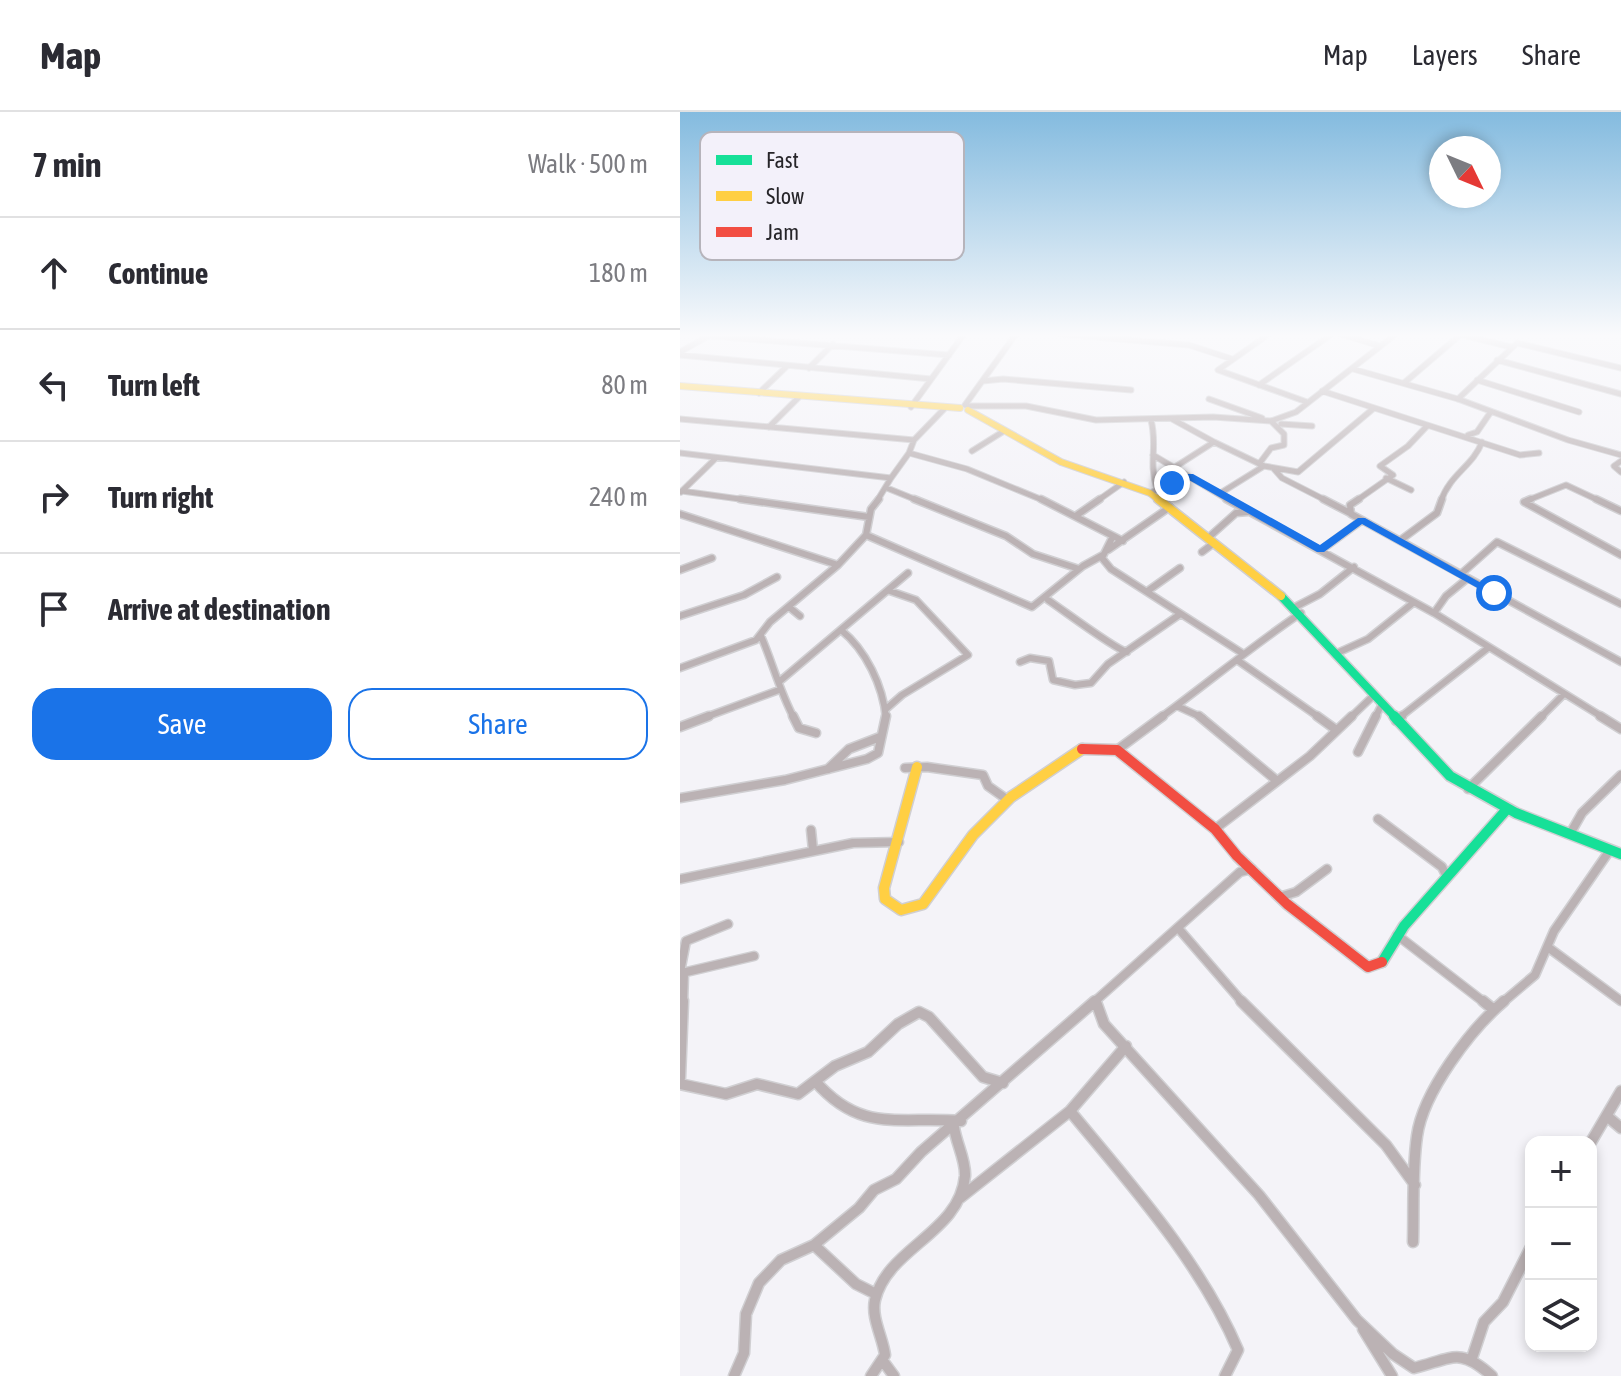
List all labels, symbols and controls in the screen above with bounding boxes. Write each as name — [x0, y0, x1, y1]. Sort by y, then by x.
text: Map — [40, 34, 101, 77]
text: Map — [1323, 39, 1368, 71]
text: Layers — [1412, 39, 1478, 71]
text: Share — [1522, 39, 1581, 71]
legend — [700, 132, 964, 260]
north arrow — [1429, 136, 1501, 208]
text: 7 min — [32, 145, 101, 184]
text: Fast — [766, 147, 799, 173]
text: Walk · 500 m — [528, 149, 648, 179]
text: Slow — [766, 183, 804, 209]
text: Jam — [766, 219, 799, 245]
icon: ahead — [32, 251, 76, 295]
text: Continue — [108, 256, 208, 290]
text: 180 m — [589, 258, 648, 288]
icon: left — [32, 363, 76, 407]
text: Turn left — [108, 368, 200, 402]
text: 80 m — [601, 370, 648, 400]
route end — [1154, 465, 1190, 501]
icon: right — [32, 475, 76, 519]
text: Turn right — [108, 480, 214, 514]
text: 240 m — [589, 482, 648, 512]
route start — [1476, 575, 1512, 611]
icon: arrive — [32, 587, 76, 631]
text: Arrive at destination — [108, 592, 330, 626]
button: Save — [32, 688, 332, 760]
button: Share — [348, 688, 648, 760]
map controls — [1525, 1136, 1597, 1352]
button: + — [1525, 1136, 1597, 1208]
button: − — [1525, 1208, 1597, 1280]
button: layers — [1525, 1280, 1597, 1352]

